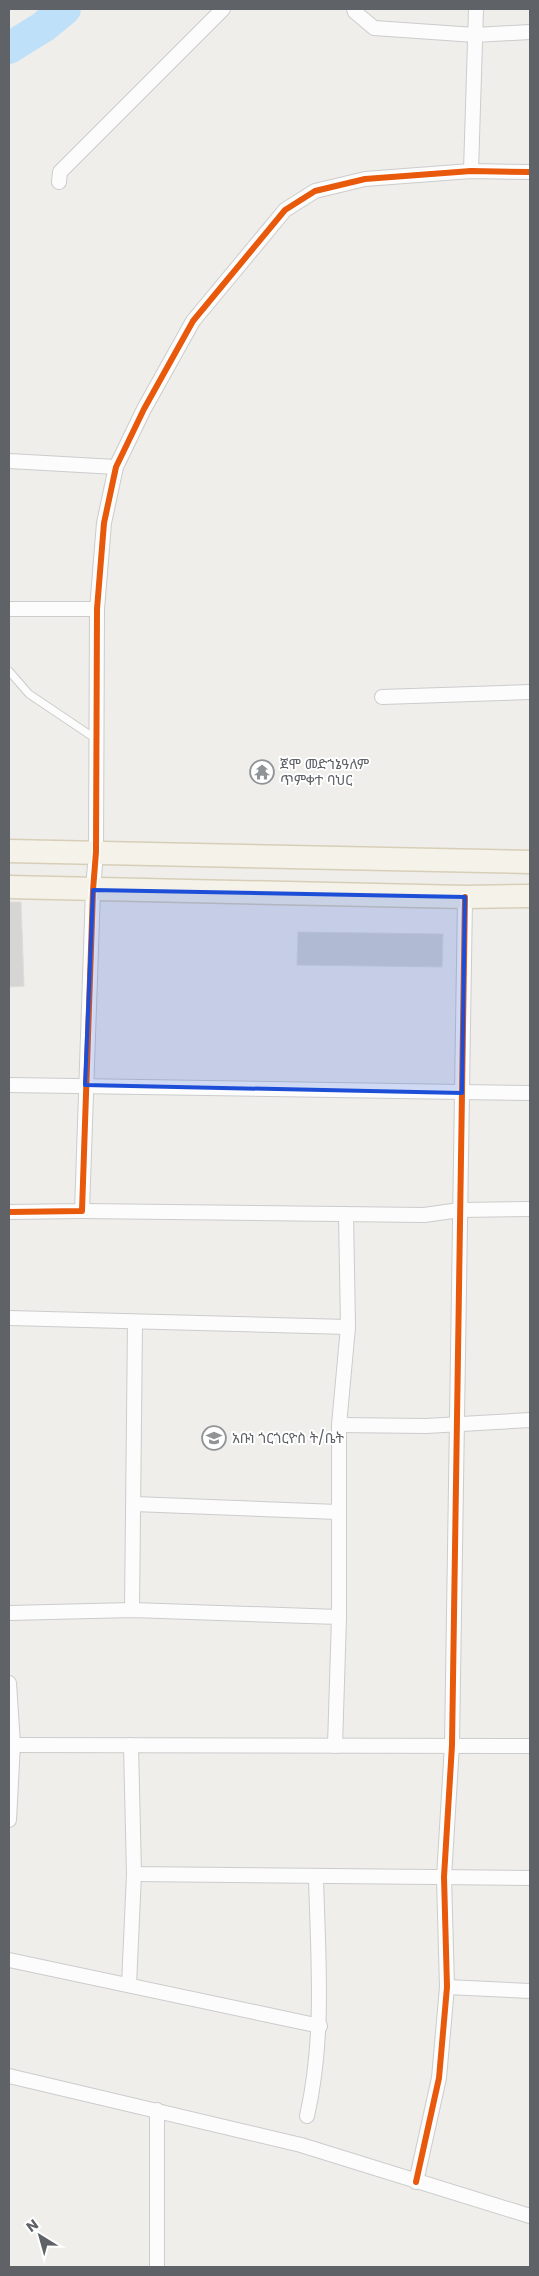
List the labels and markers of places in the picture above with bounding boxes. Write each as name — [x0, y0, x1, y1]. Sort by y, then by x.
place label: ጀሞ መድኀኔዓለም ጥምቀተ ባህር — [280, 754, 369, 790]
temple icon: ጀሞ መድኀኔዓለም ጥምቀተ ባህር — [249, 759, 275, 785]
school or university icon: አቡነ ጎርጎርዮስ ት/ቤት — [201, 1425, 227, 1451]
place label: አቡነ ጎርጎርዮስ ት/ቤት — [232, 1428, 345, 1448]

